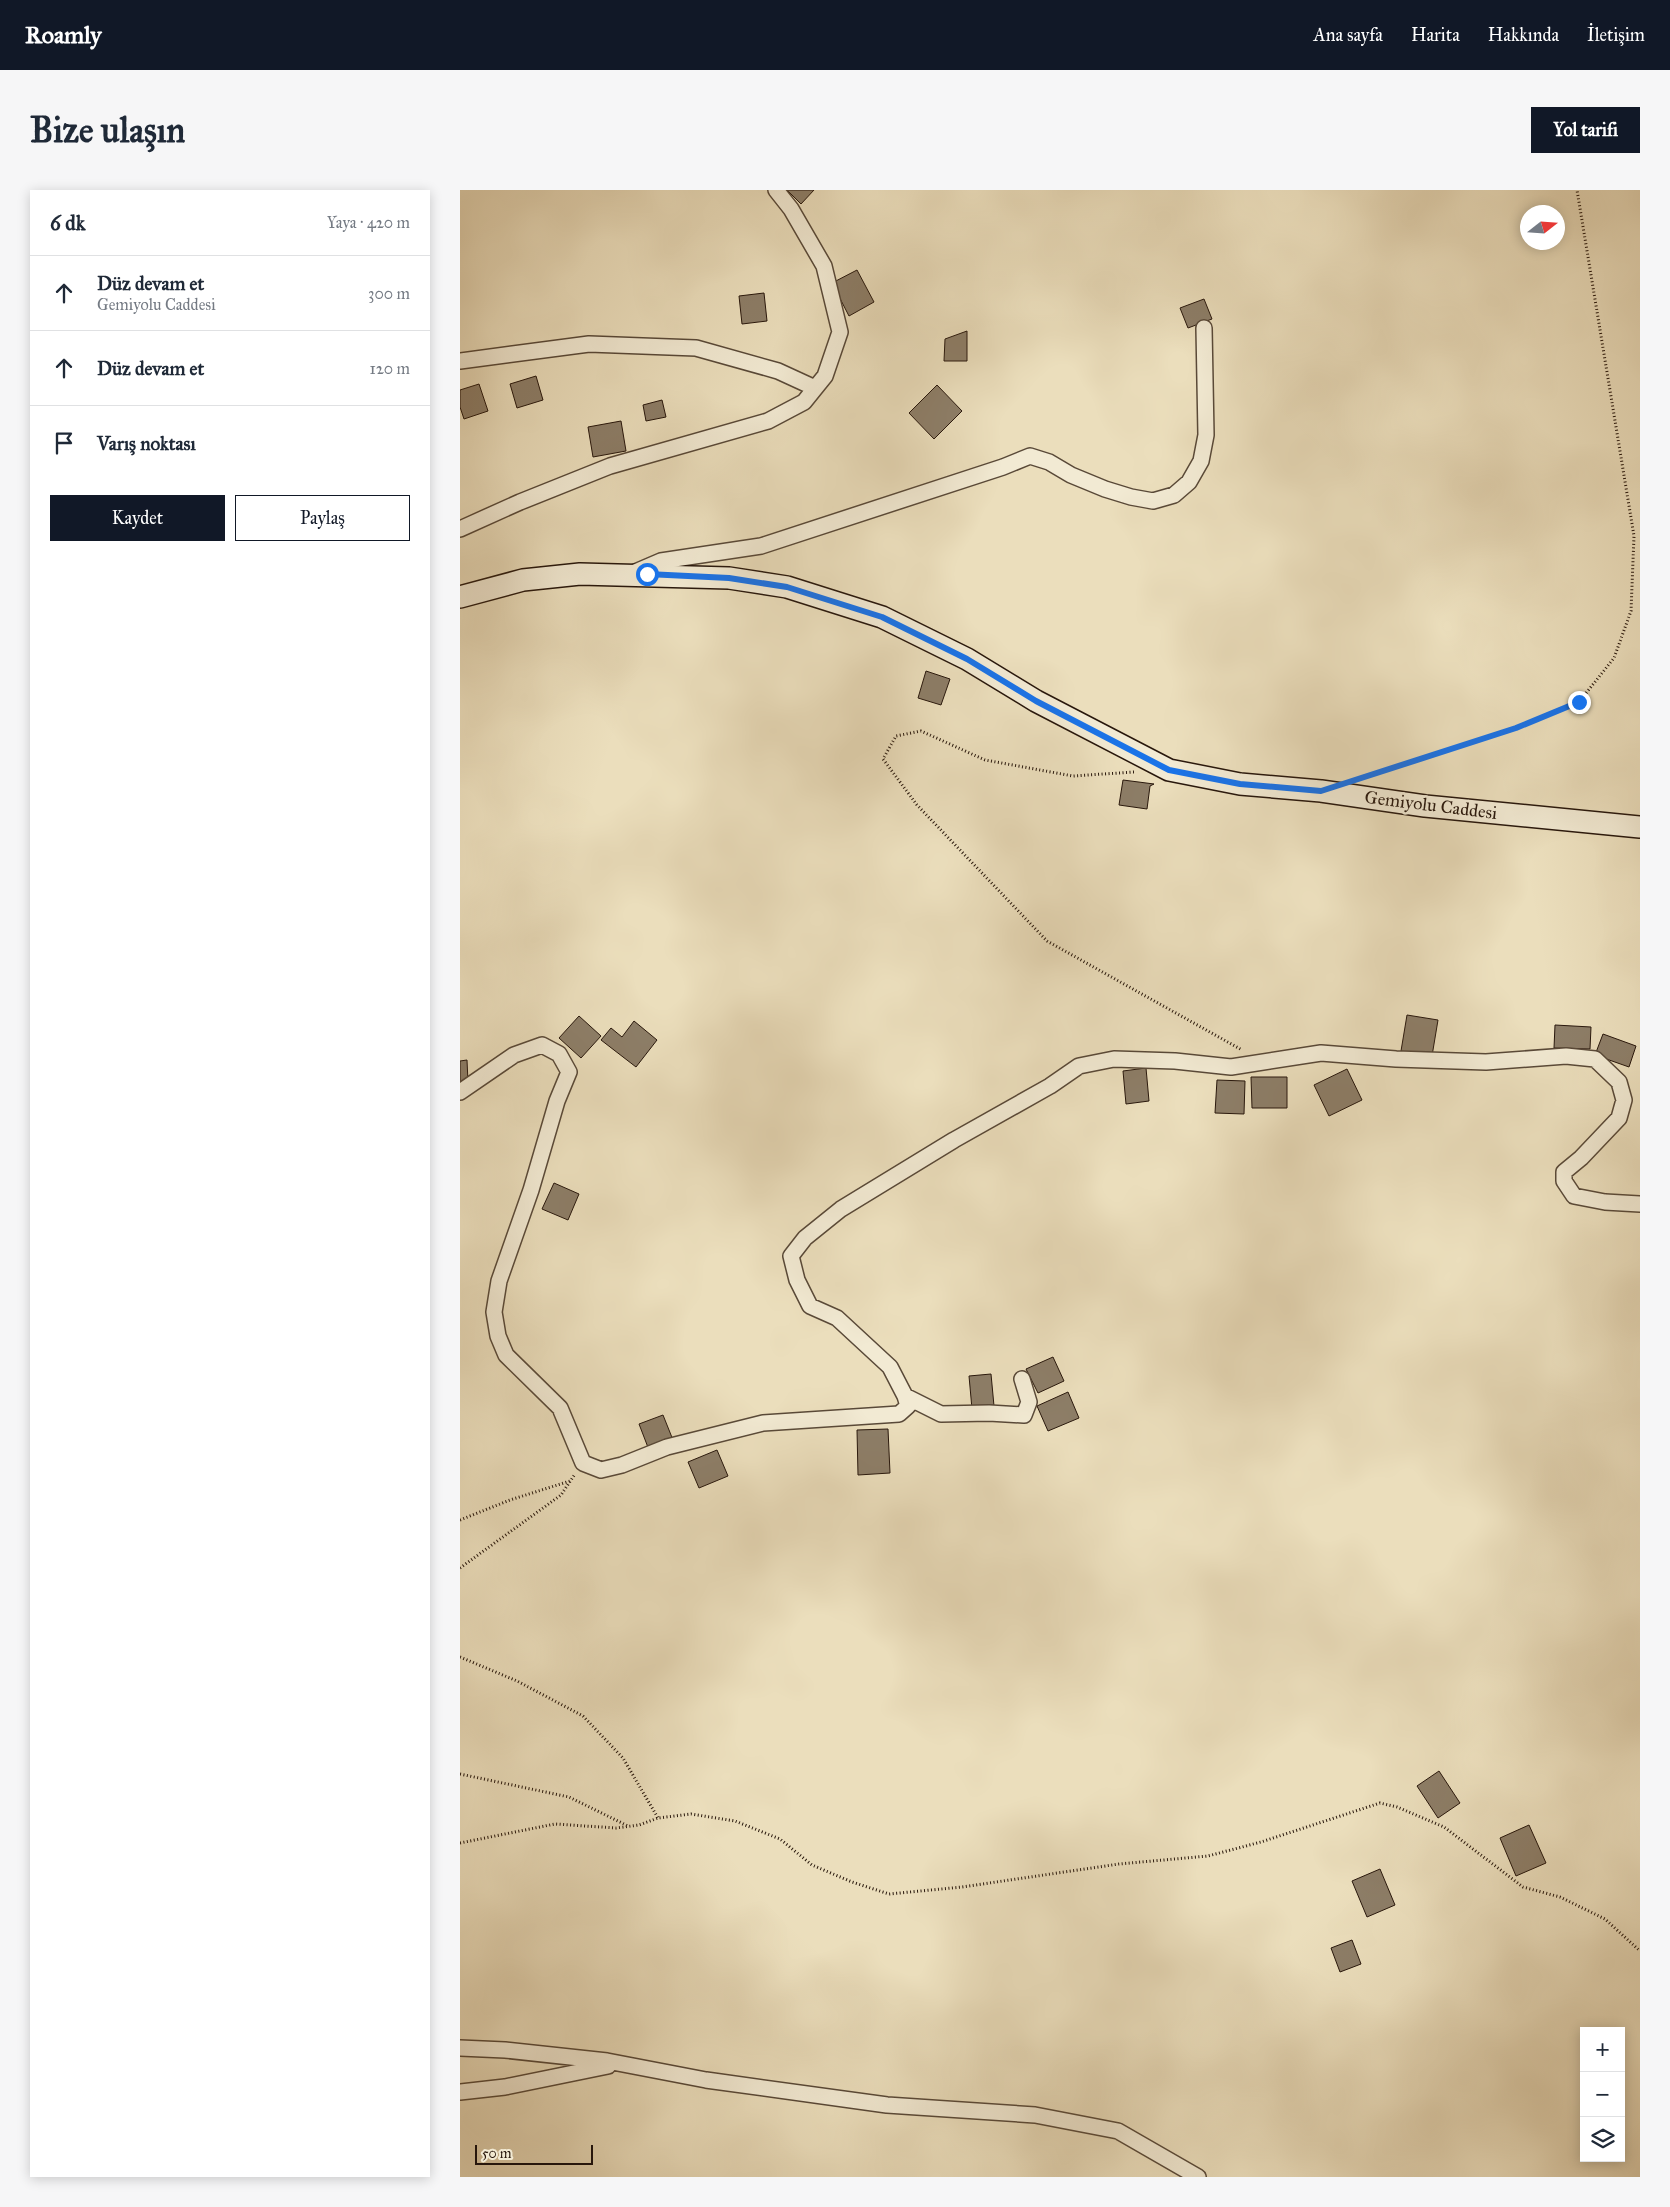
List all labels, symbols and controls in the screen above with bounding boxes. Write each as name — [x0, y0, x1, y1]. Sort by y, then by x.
text: Roamly — [25, 20, 102, 50]
text: Ana sayfa — [1314, 24, 1383, 46]
text: Harita — [1411, 24, 1460, 46]
text: Hakkında — [1488, 24, 1559, 46]
text: İletişim — [1587, 24, 1645, 46]
button: Yol tarifi — [1531, 107, 1640, 153]
text: Bize ulaşın — [30, 109, 185, 152]
north arrow — [1520, 205, 1565, 250]
text: 6 dk — [50, 210, 86, 236]
text: Yaya · 420 m — [327, 213, 410, 232]
text: Düz devam et — [97, 272, 204, 295]
icon: ahead — [50, 279, 78, 307]
text: 300 m — [368, 284, 410, 303]
text: Gemiyolu Caddesi — [97, 295, 216, 314]
icon: ahead — [50, 354, 78, 382]
text: Düz devam et — [97, 357, 204, 380]
text: 120 m — [370, 359, 410, 378]
icon: arrive — [50, 429, 78, 457]
text: Varış noktası — [97, 432, 196, 455]
button: Kaydet — [50, 495, 225, 541]
button: Paylaş — [235, 495, 410, 541]
route start — [636, 563, 659, 586]
route end — [1568, 691, 1591, 714]
street label: Gemiyolu Caddesi — [1363, 786, 1499, 824]
map controls — [1580, 2027, 1625, 2162]
button: + — [1580, 2027, 1625, 2072]
button: − — [1580, 2072, 1625, 2117]
button: layers — [1580, 2117, 1625, 2162]
scale bar — [475, 2142, 592, 2165]
text: 50 m — [482, 2145, 511, 2162]

